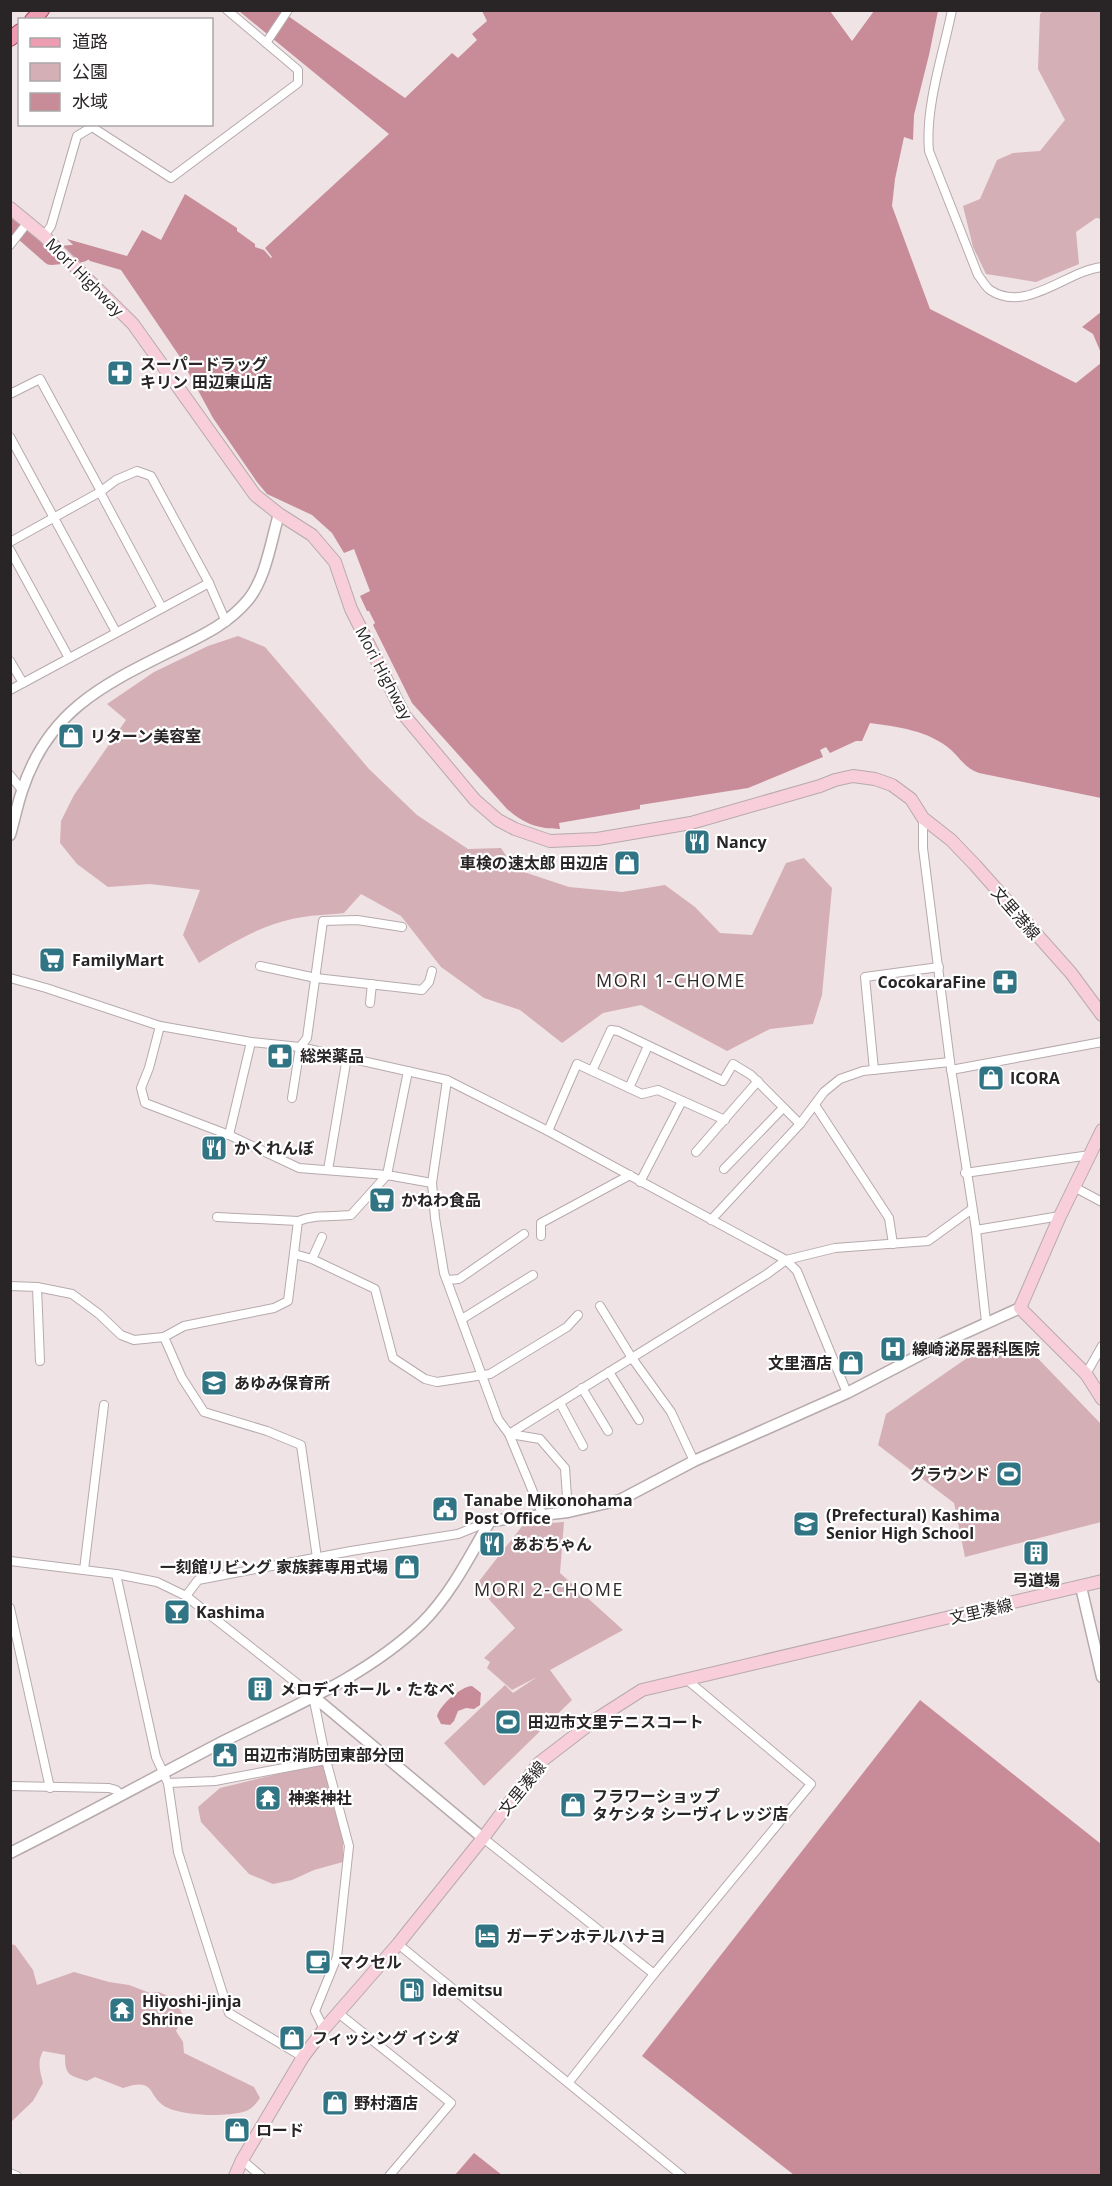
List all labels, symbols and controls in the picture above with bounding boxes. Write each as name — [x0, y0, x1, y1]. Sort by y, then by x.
legend — [18, 18, 213, 126]
text: 道路 — [72, 29, 108, 53]
text: 公園 — [72, 59, 108, 83]
text: 水域 — [72, 89, 108, 113]
street label: Mori Highway — [41, 233, 130, 322]
place label: スーパードラッグ キリン 田辺東山店 — [140, 353, 272, 393]
pharmacy icon: スーパードラッグ キリン 田辺東山店 — [105, 358, 135, 388]
street label: Mori Highway — [350, 623, 418, 724]
shop icon: リターン美容室 — [56, 721, 86, 751]
place label: リターン美容室 — [90, 725, 201, 747]
restaurant icon: Nancy — [682, 827, 712, 857]
place label: Nancy — [716, 831, 767, 853]
shop icon: 車検の速太郎 田辺店 — [612, 848, 642, 878]
place label: 車検の速太郎 田辺店 — [460, 852, 608, 874]
street label: 文里港線 — [987, 882, 1045, 944]
supermarket icon: FamilyMart — [37, 945, 67, 975]
place label: FamilyMart — [72, 949, 164, 971]
pharmacy icon: CocokaraFine — [990, 967, 1020, 997]
district label: MORI 1-CHOME — [596, 968, 746, 992]
place label: CocokaraFine — [878, 971, 986, 993]
pharmacy icon: 総栄薬品 — [265, 1041, 295, 1071]
place label: 総栄薬品 — [300, 1045, 364, 1067]
shop icon: ICORA — [976, 1063, 1006, 1093]
place label: ICORA — [1010, 1067, 1061, 1089]
restaurant icon: かくれんぼ — [199, 1133, 229, 1163]
place label: かくれんぼ — [234, 1137, 314, 1159]
supermarket icon: かねわ食品 — [367, 1185, 397, 1215]
place label: かねわ食品 — [401, 1189, 481, 1211]
hospital icon: 線崎泌尿器科医院 — [878, 1334, 908, 1364]
place label: 線崎泌尿器科医院 — [912, 1338, 1040, 1360]
shop icon: 文里酒店 — [836, 1348, 866, 1378]
place label: 文里酒店 — [768, 1352, 832, 1374]
school or university icon: あゆみ保育所 — [199, 1368, 229, 1398]
place label: あゆみ保育所 — [234, 1372, 330, 1394]
sports icon: グラウンド — [994, 1459, 1024, 1489]
place label: グラウンド — [910, 1463, 990, 1485]
place label: Tanabe Mikonohama Post Office — [464, 1489, 633, 1529]
public building icon: Tanabe Mikonohama Post Office — [430, 1494, 460, 1524]
place label: (Prefectural) Kashima Senior High School — [826, 1504, 1000, 1544]
school or university icon: (Prefectural) Kashima Senior High School — [791, 1509, 821, 1539]
restaurant icon: あおちゃん — [477, 1529, 507, 1559]
place label: あおちゃん — [512, 1533, 592, 1555]
building icon: 弓道場 — [1021, 1538, 1051, 1568]
shop icon: 一刻館リビング 家族葬専用式場 — [392, 1552, 422, 1582]
place label: 一刻館リビング 家族葬専用式場 — [160, 1556, 388, 1578]
place label: 弓道場 — [1012, 1569, 1060, 1591]
district label: MORI 2-CHOME — [474, 1577, 624, 1601]
street label: 文里湊線 — [947, 1593, 1015, 1629]
bar icon: Kashima — [162, 1597, 192, 1627]
place label: Kashima — [196, 1601, 265, 1623]
building icon: メロディホール・たなべ — [245, 1674, 275, 1704]
place label: メロディホール・たなべ — [280, 1678, 455, 1700]
sports icon: 田辺市文里テニスコート — [493, 1707, 523, 1737]
place label: 田辺市文里テニスコート — [528, 1711, 704, 1733]
public building icon: 田辺市消防団東部分団 — [210, 1740, 240, 1770]
place label: 田辺市消防団東部分団 — [244, 1744, 404, 1766]
street label: 文里湊線 — [493, 1756, 551, 1820]
temple icon: 神楽神社 — [253, 1783, 283, 1813]
place label: フラワーショップ タケシタ シーヴィレッジ店 — [592, 1785, 788, 1825]
place label: 神楽神社 — [288, 1787, 352, 1809]
shop icon: フラワーショップ タケシタ シーヴィレッジ店 — [558, 1790, 588, 1820]
hotel icon: ガーデンホテルハナヨ — [472, 1921, 502, 1951]
place label: ガーデンホテルハナヨ — [506, 1925, 666, 1947]
cafe icon: マクセル — [303, 1947, 333, 1977]
place label: マクセル — [338, 1951, 402, 1973]
fuel station icon: Idemitsu — [397, 1975, 427, 2005]
place label: Idemitsu — [432, 1979, 503, 2001]
place label: Hiyoshi-jinja Shrine — [142, 1990, 241, 2030]
temple icon: Hiyoshi-jinja Shrine — [107, 1995, 137, 2025]
shop icon: フィッシング イシダ — [277, 2023, 307, 2053]
place label: フィッシング イシダ — [312, 2027, 460, 2049]
shop icon: 野村酒店 — [320, 2088, 350, 2118]
place label: 野村酒店 — [354, 2092, 418, 2114]
shop icon: ロード — [222, 2115, 252, 2145]
place label: ロード — [256, 2119, 304, 2141]

